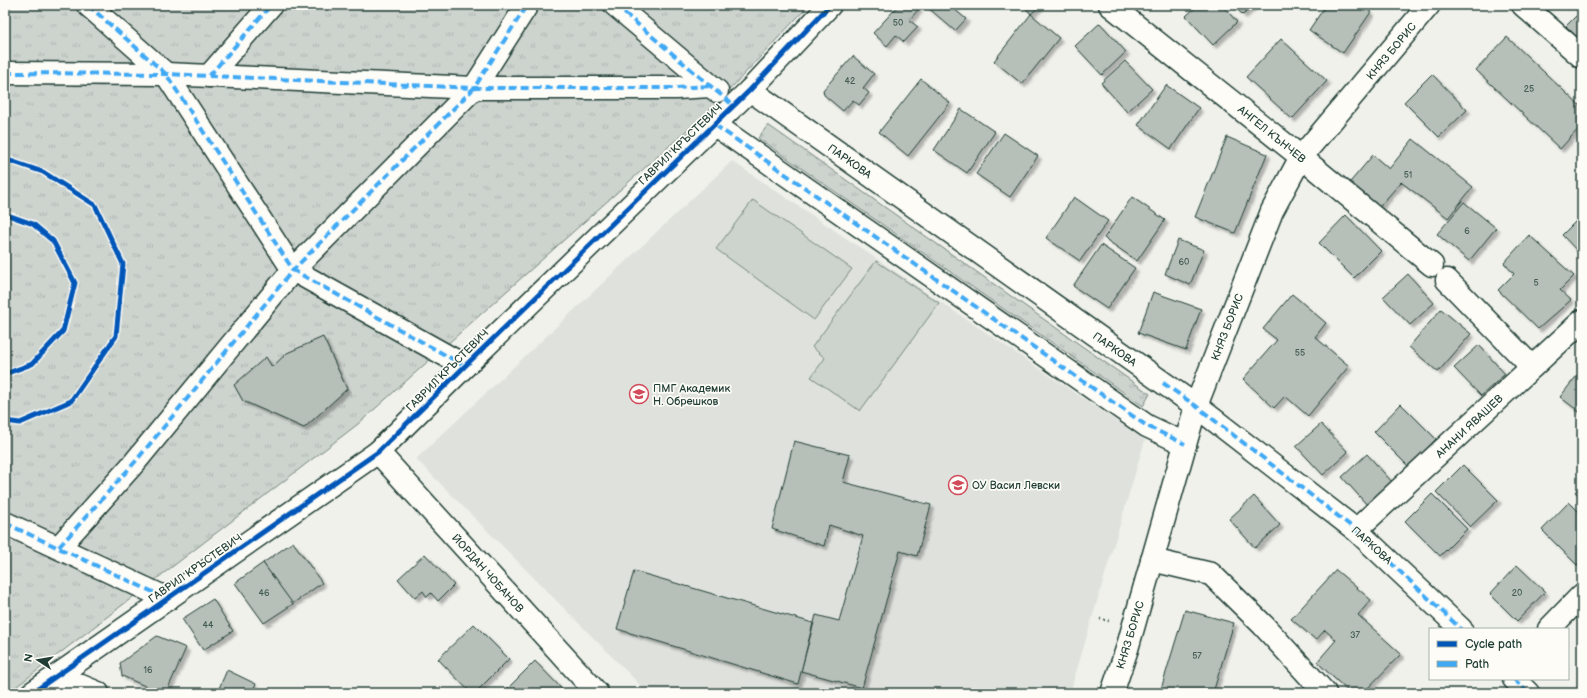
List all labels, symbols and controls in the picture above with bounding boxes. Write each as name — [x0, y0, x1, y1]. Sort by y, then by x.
house number: 50 — [893, 18, 903, 29]
street label: КНЯЗ БОРИС — [1364, 20, 1419, 82]
house number: 42 — [845, 76, 856, 87]
house number: 25 — [1524, 84, 1534, 95]
street label: ГАВРИЛ КРЪСТЕВИЧ — [636, 101, 725, 188]
street label: АНГЕЛ КЪНЧЕВ — [1234, 102, 1308, 166]
street label: ПАРКОВА — [825, 142, 874, 181]
house number: 51 — [1404, 170, 1412, 181]
house number: 6 — [1464, 226, 1470, 237]
house number: 60 — [1179, 257, 1189, 268]
house number: 5 — [1533, 278, 1539, 289]
street label: КНЯЗ БОРИС — [1209, 291, 1246, 362]
street label: ГАВРИЛ КРЪСТЕВИЧ — [403, 326, 491, 414]
street label: ПАРКОВА — [1090, 330, 1139, 369]
house number: 55 — [1295, 348, 1305, 359]
place label: ПМГ Академик Н. Обрешков — [653, 382, 731, 408]
school or university icon: ПМГ Академик Н. Обрешков — [628, 383, 650, 405]
street label: АНАНИ ЯВАШЕВ — [1432, 392, 1506, 461]
school or university icon: ОУ Васил Левски — [947, 474, 969, 496]
place label: ОУ Васил Левски — [972, 479, 1060, 492]
street label: ПАРКОВА — [1349, 524, 1395, 567]
street label: ГАВРИЛ КРЪСТЕВИЧ — [146, 531, 245, 606]
street label: ЙОРДАН ЧОБАНОВ — [449, 531, 526, 615]
house number: 46 — [259, 588, 270, 599]
house number: 20 — [1512, 588, 1522, 599]
street label: КНЯЗ БОРИС — [1114, 599, 1147, 671]
house number: 44 — [203, 620, 214, 631]
legend — [1429, 628, 1569, 680]
house number: 37 — [1350, 630, 1361, 641]
text: Cycle path — [1465, 637, 1522, 652]
north arrow — [18, 640, 58, 680]
house number: 57 — [1192, 651, 1202, 662]
text: N — [21, 653, 36, 663]
text: Path — [1465, 657, 1490, 672]
house number: 16 — [144, 665, 153, 676]

